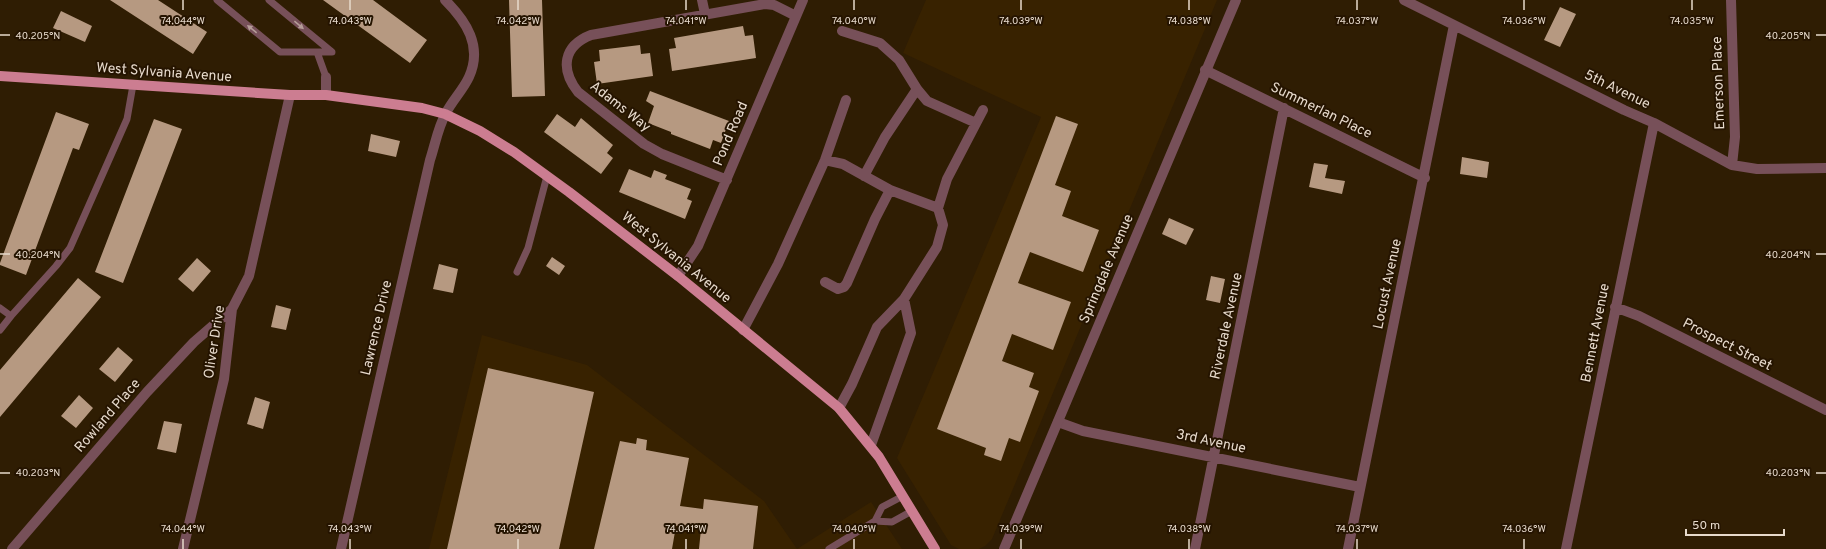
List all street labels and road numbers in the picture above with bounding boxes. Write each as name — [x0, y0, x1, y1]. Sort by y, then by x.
street label: Emerson Place — [1709, 36, 1729, 130]
street label: West Sylvania Avenue — [96, 60, 232, 86]
street label: 5th Avenue — [1581, 67, 1653, 113]
street label: Adams Way — [586, 78, 654, 136]
street label: Summerlan Place — [1268, 79, 1374, 143]
street label: Pond Road — [710, 99, 752, 169]
street label: West Sylvania Avenue — [618, 209, 734, 307]
street label: Springdale Avenue — [1076, 212, 1138, 326]
street label: Locust Avenue — [1370, 237, 1406, 331]
street label: Riverdale Avenue — [1207, 271, 1247, 381]
street label: Lawrence Drive — [358, 279, 396, 377]
street label: Bennett Avenue — [1578, 282, 1614, 384]
street label: Oliver Drive — [201, 304, 229, 380]
street label: Prospect Street — [1679, 315, 1775, 375]
street label: Rowland Place — [71, 376, 145, 456]
street label: 3rd Avenue — [1175, 426, 1247, 458]

